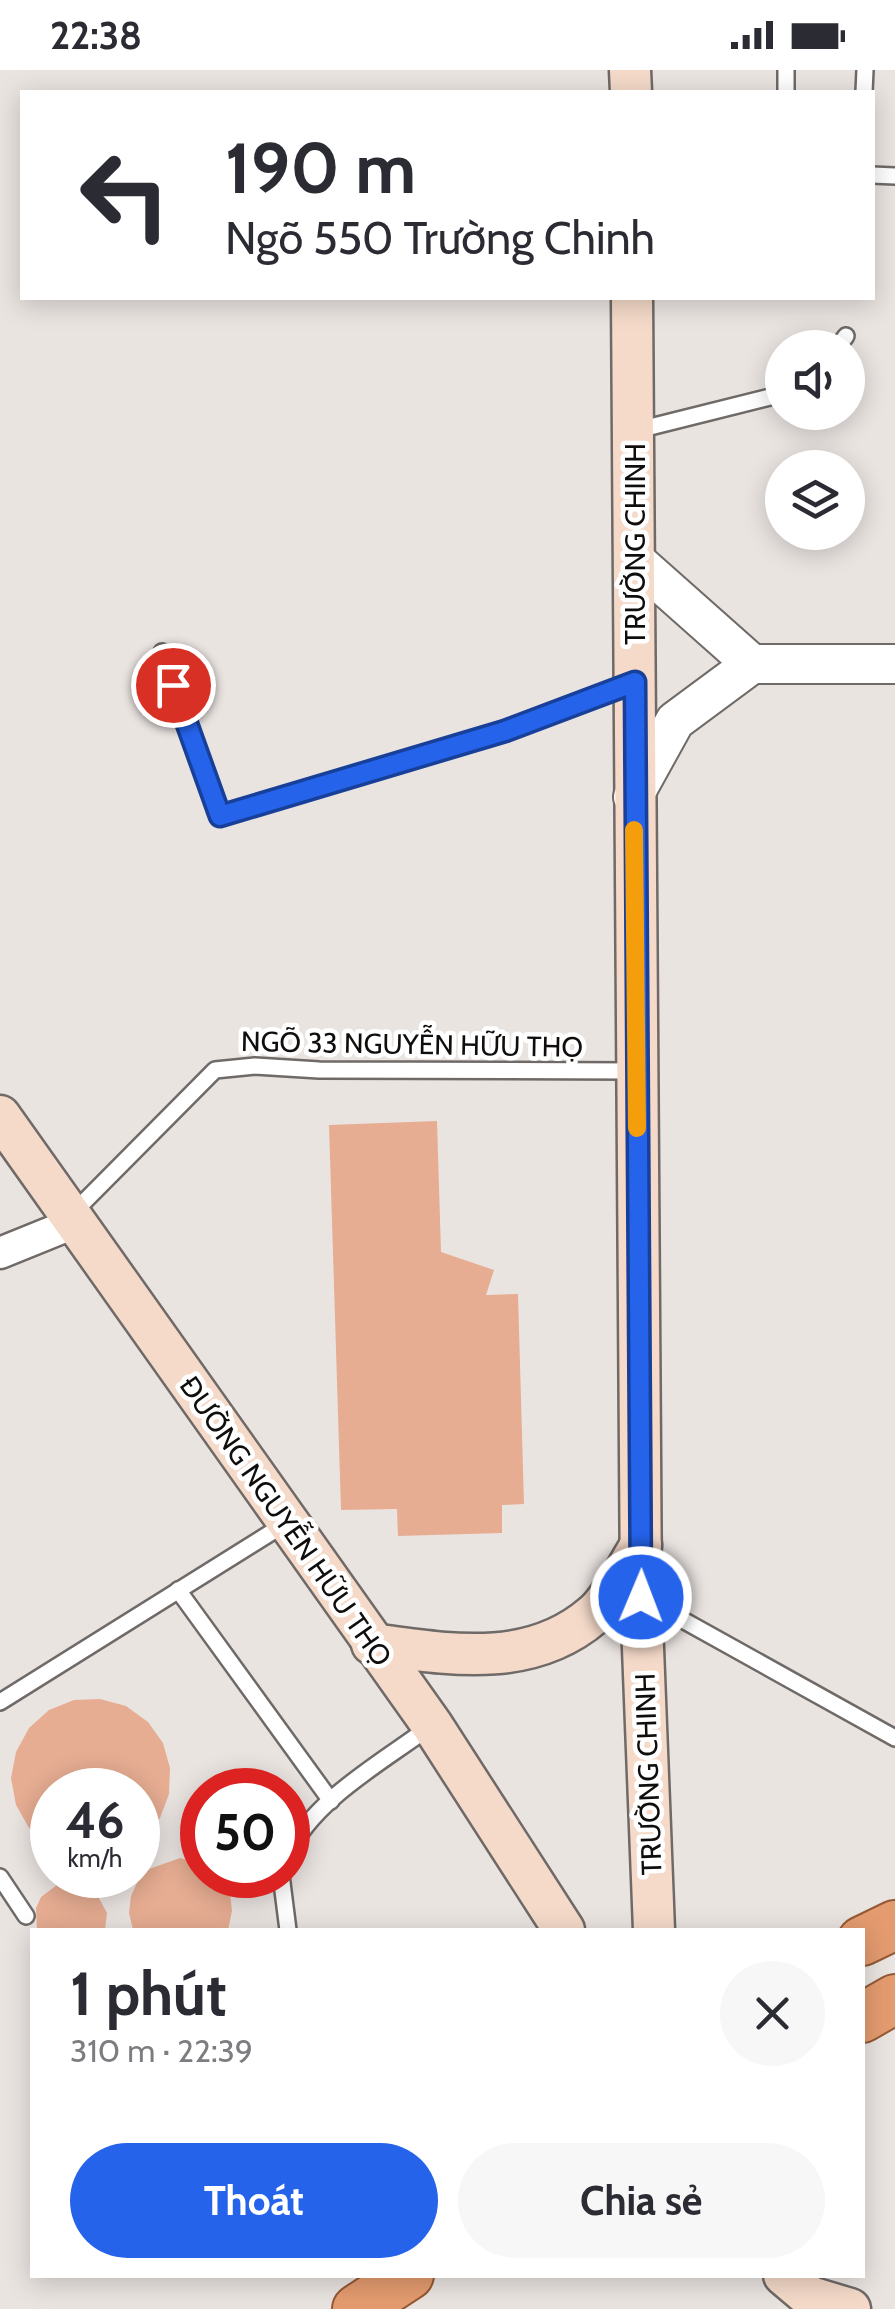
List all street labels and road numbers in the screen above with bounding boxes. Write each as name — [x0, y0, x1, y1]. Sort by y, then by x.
street label: TRƯỜNG CHINH — [618, 443, 652, 645]
street label: NGÕ 33 NGUYỄN HỮU THỌ — [241, 1021, 583, 1064]
street label: ĐƯỜNG NGUYỄN HỮU THỌ — [173, 1368, 402, 1673]
street label: TRƯỜNG CHINH — [627, 1672, 669, 1876]

